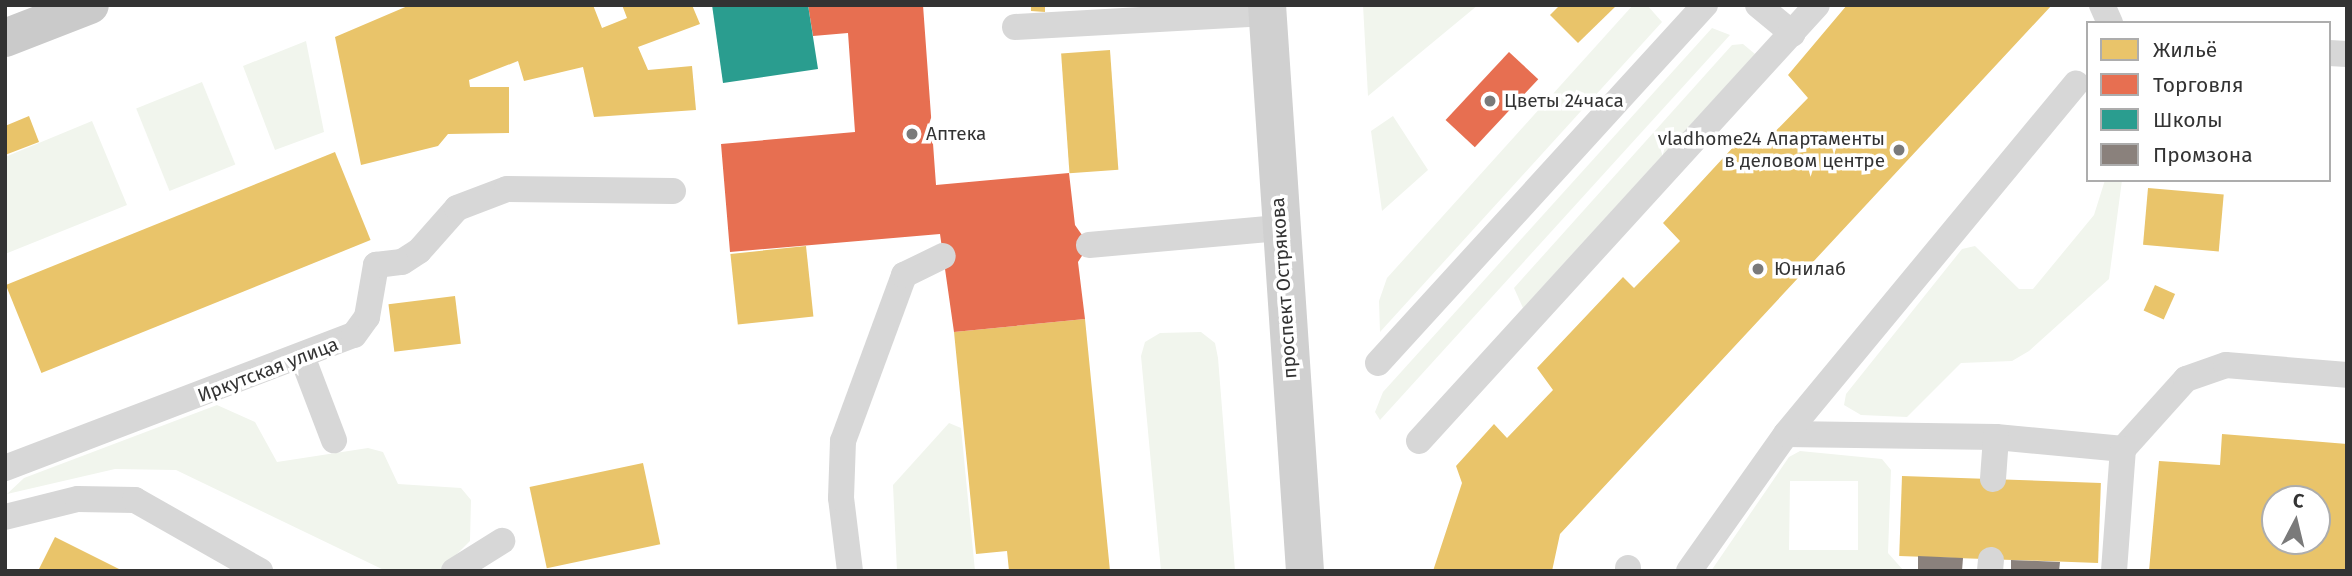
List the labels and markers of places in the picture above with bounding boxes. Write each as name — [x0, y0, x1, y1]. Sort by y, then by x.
place label: Цветы 24часа — [1504, 90, 1624, 112]
marker: Цветы 24часа — [1482, 93, 1498, 109]
place label: Аптека — [926, 123, 986, 145]
marker: Аптека — [904, 126, 920, 142]
place label: vladhome24 Апартаменты в деловом центре — [1658, 128, 1885, 172]
marker: vladhome24 Апартаменты в деловом центре — [1891, 142, 1907, 158]
place label: Юнилаб — [1774, 258, 1846, 280]
marker: Юнилаб — [1748, 259, 1768, 279]

